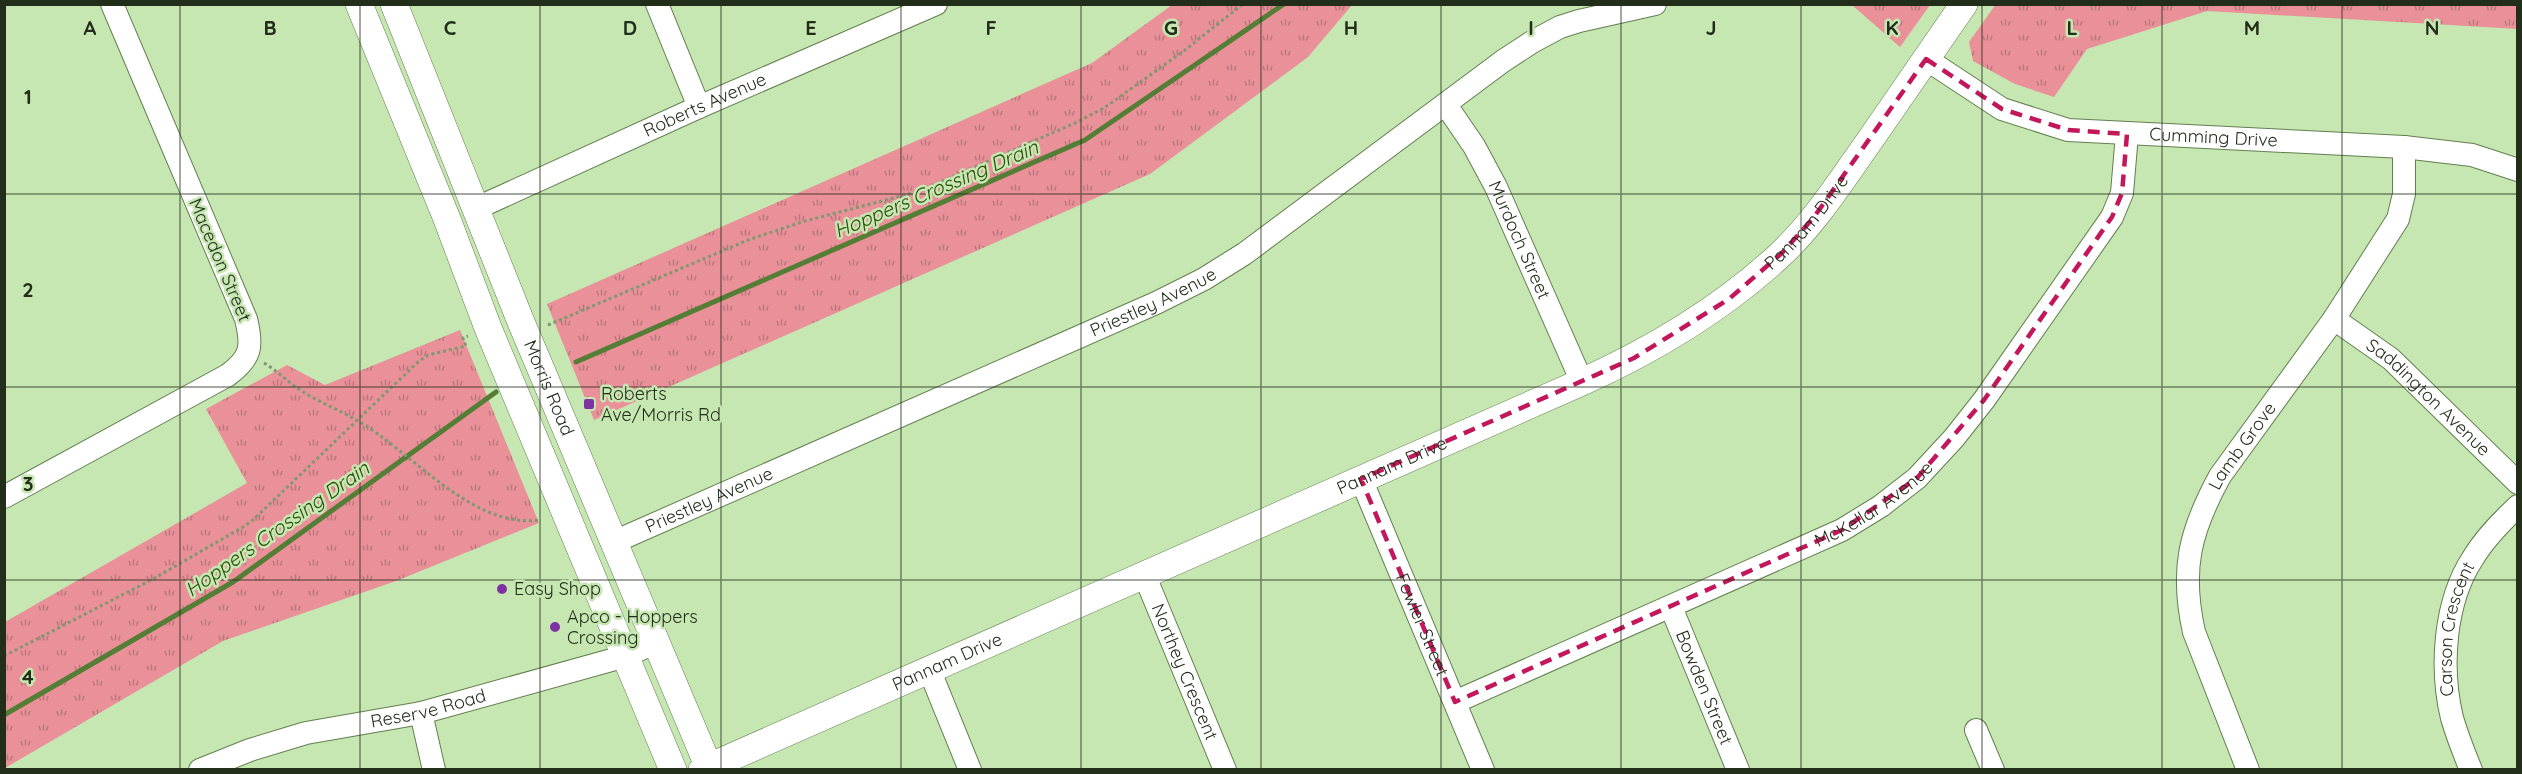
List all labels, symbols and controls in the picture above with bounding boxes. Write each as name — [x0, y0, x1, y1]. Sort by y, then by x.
text: A — [84, 15, 97, 40]
text: B — [263, 15, 277, 40]
text: C — [444, 15, 457, 40]
text: D — [623, 15, 637, 40]
text: E — [805, 15, 817, 40]
text: F — [985, 15, 997, 40]
text: G — [1164, 15, 1178, 40]
text: H — [1344, 15, 1358, 40]
text: I — [1528, 15, 1534, 40]
text: J — [1705, 15, 1717, 40]
text: K — [1885, 15, 1899, 40]
text: L — [2066, 15, 2078, 40]
text: M — [2244, 15, 2260, 40]
text: N — [2425, 15, 2439, 40]
street label: Roberts Avenue — [639, 67, 770, 142]
text: 1 — [24, 84, 32, 109]
street label: Cumming Drive — [2149, 122, 2278, 152]
water label: Hoppers Crossing Drain — [830, 134, 1042, 243]
street label: Pannam Drive — [1759, 170, 1853, 275]
street label: Murdoch Street — [1484, 177, 1556, 303]
street label: Macedon Street — [184, 195, 257, 325]
street label: Priestley Avenue — [1086, 262, 1220, 342]
text: 2 — [22, 277, 34, 302]
street label: Saddington Avenue — [2362, 333, 2496, 461]
street label: Morris Road — [519, 336, 580, 439]
place label: Roberts Ave/Morris Rd — [601, 382, 721, 426]
marker: Roberts Ave/Morris Rd — [582, 397, 596, 411]
street label: Lamb Grove — [2203, 397, 2281, 494]
street label: Pannam Drive — [1333, 431, 1450, 500]
water label: Hoppers Crossing Drain — [180, 455, 374, 602]
street label: McKellar Avenue — [1811, 456, 1938, 552]
street label: Priestley Avenue — [642, 461, 776, 538]
text: 3 — [23, 471, 33, 496]
street label: Carson Crescent — [2434, 557, 2479, 698]
street label: Fowler Street — [1391, 570, 1454, 679]
place label: Easy Shop — [514, 577, 601, 600]
marker: Easy Shop — [495, 582, 509, 596]
street label: Northey Crescent — [1147, 600, 1223, 743]
place label: Apco - Hoppers Crossing — [567, 605, 698, 649]
marker: Apco - Hoppers Crossing — [548, 620, 562, 634]
street label: Pannam Drive — [888, 627, 1006, 696]
street label: Bowden Street — [1671, 627, 1738, 748]
text: 4 — [22, 664, 34, 689]
street label: Reserve Road — [369, 684, 488, 733]

